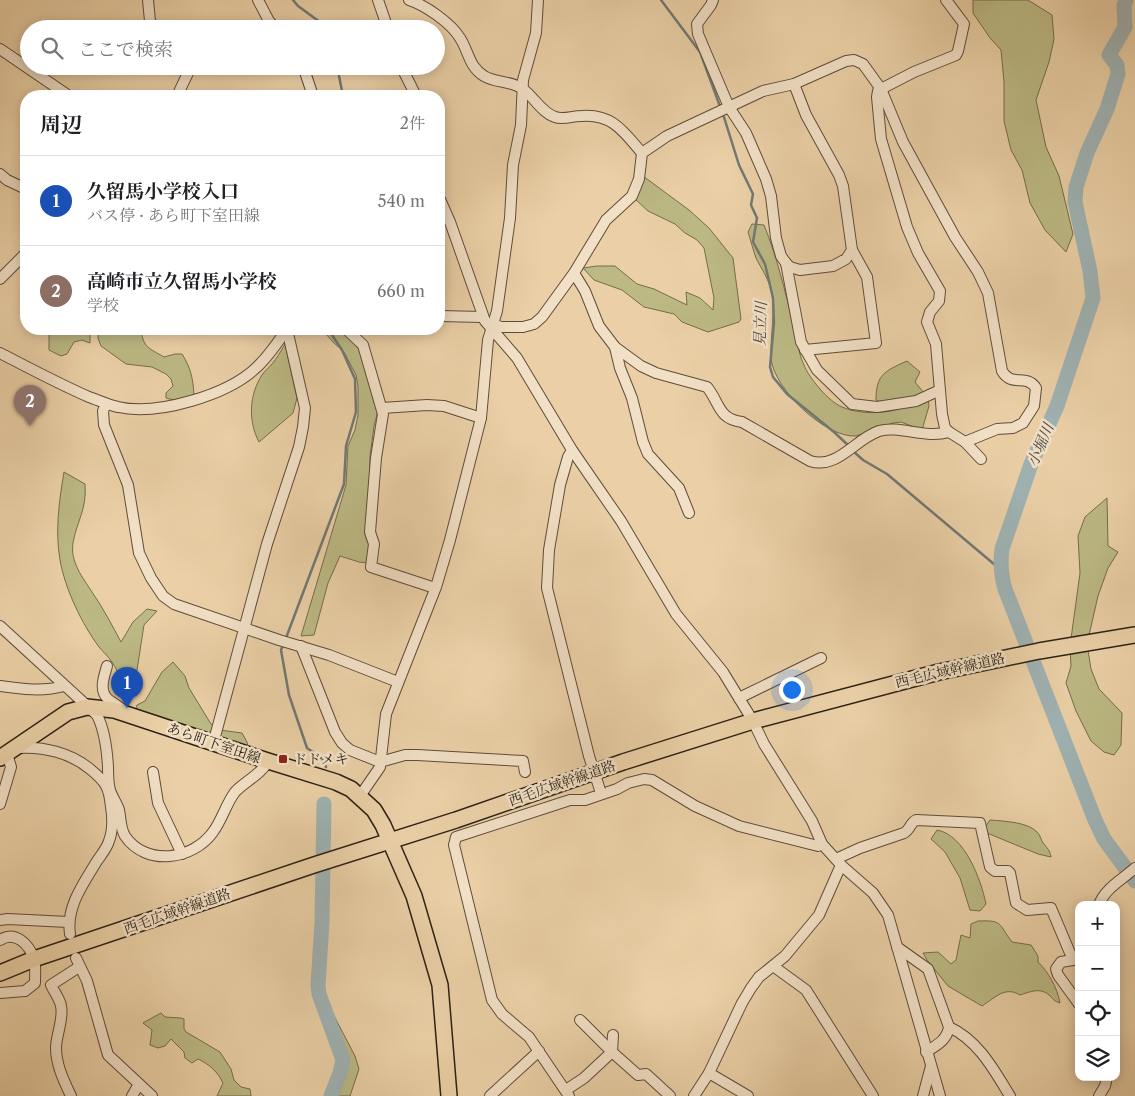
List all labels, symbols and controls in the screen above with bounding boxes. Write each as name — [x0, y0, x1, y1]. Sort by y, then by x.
search box — [20, 20, 445, 75]
icon: search — [38, 34, 66, 62]
text: ここで検索 — [78, 38, 173, 61]
text: 周辺 — [40, 112, 82, 137]
text: 2件 — [400, 113, 425, 133]
text: 久留馬小学校入口 — [87, 180, 239, 203]
text: 1 — [52, 191, 60, 211]
text: 540 m — [378, 191, 425, 211]
text: バス停 · あら町下室田線 — [87, 205, 260, 225]
text: 高崎市立久留馬小学校 — [87, 270, 277, 293]
text: 2 — [51, 281, 61, 301]
text: 660 m — [377, 281, 425, 301]
text: 学校 — [87, 295, 119, 315]
water label: 見立川 — [750, 299, 770, 347]
pin: 2 — [14, 385, 46, 426]
water label: 小堀川 — [1022, 419, 1058, 469]
street label: 西毛広域幹線道路 — [893, 649, 1007, 691]
pin: 1 — [111, 667, 143, 708]
your location — [779, 677, 805, 703]
street label: あら町下室田線 — [165, 719, 263, 767]
place label: ドドメキ — [293, 750, 349, 768]
marker: ドドメキ — [277, 753, 289, 765]
street label: 西毛広域幹線道路 — [506, 756, 618, 810]
street label: 西毛広域幹線道路 — [121, 884, 233, 938]
map controls — [1075, 901, 1120, 1081]
button: + — [1075, 901, 1120, 946]
button: − — [1075, 946, 1120, 991]
button: locate — [1075, 991, 1120, 1036]
button: layers — [1075, 1036, 1120, 1081]

